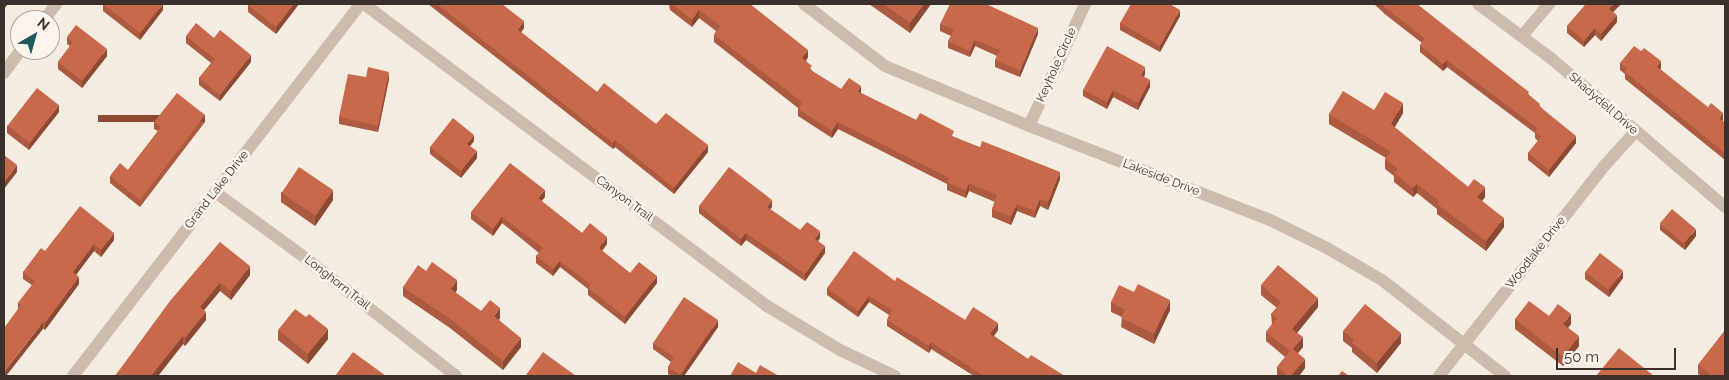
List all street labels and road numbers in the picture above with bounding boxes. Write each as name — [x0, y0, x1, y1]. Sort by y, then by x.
street label: Keyhole Circle — [1034, 26, 1080, 104]
street label: Shadydell Drive — [1565, 70, 1641, 138]
street label: Grand Lake Drive — [182, 148, 252, 232]
street label: Lakeside Drive — [1121, 157, 1201, 199]
street label: Canyon Trail — [593, 173, 655, 225]
street label: Woodlake Drive — [1503, 214, 1569, 292]
street label: Longhorn Trail — [301, 253, 373, 313]

